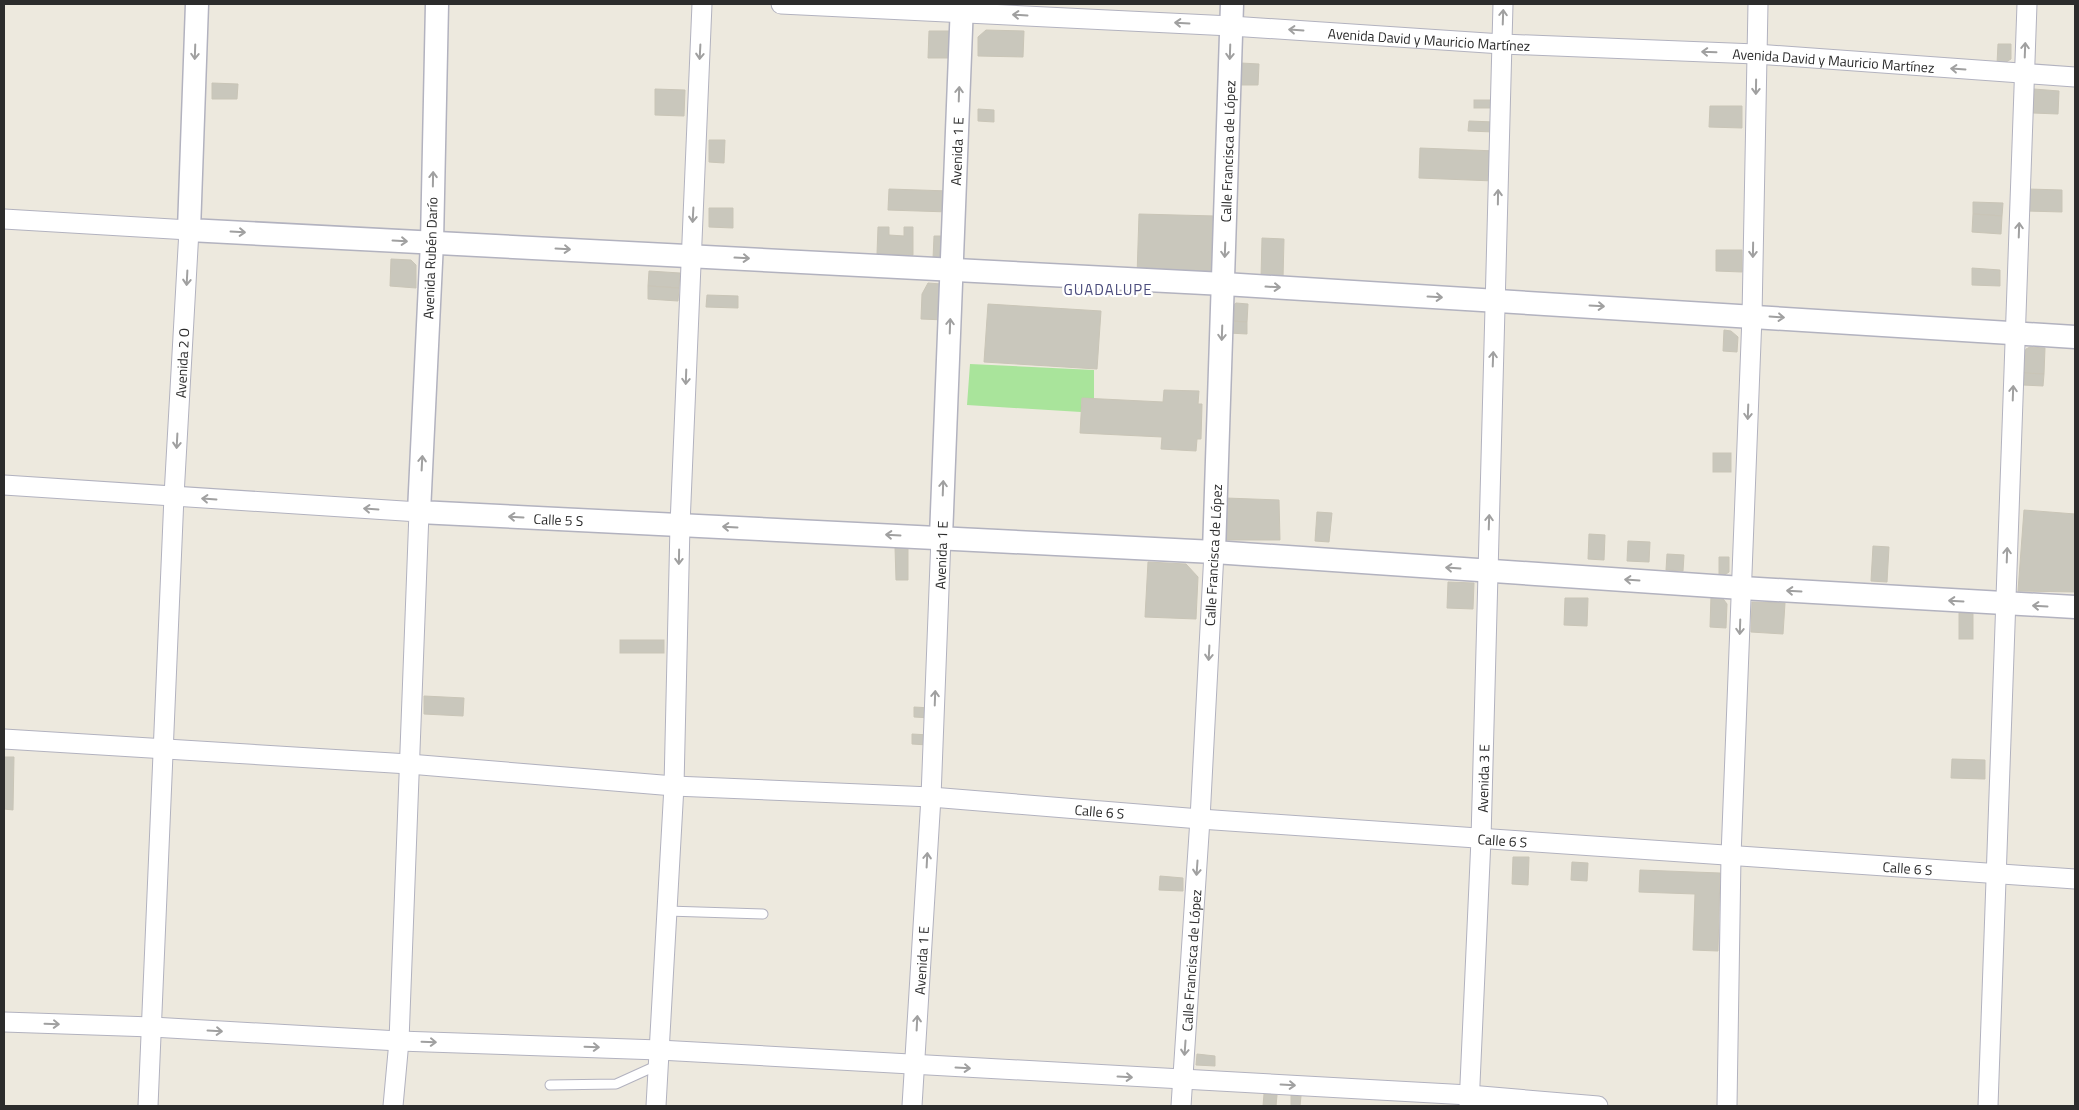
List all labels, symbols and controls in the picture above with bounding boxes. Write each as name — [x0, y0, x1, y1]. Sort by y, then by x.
one-way arrow — [1498, 9, 1507, 25]
one-way arrow — [1012, 11, 1028, 20]
one-way arrow — [1174, 19, 1190, 28]
street label: Avenida David y Mauricio Martínez — [1327, 22, 1531, 56]
one-way arrow — [1288, 26, 1304, 35]
street label: Avenida David y Mauricio Martínez — [1732, 43, 1935, 77]
one-way arrow — [2021, 43, 2030, 59]
one-way arrow — [190, 44, 200, 60]
one-way arrow — [696, 44, 705, 60]
one-way arrow — [1225, 44, 1235, 60]
one-way arrow — [1701, 48, 1717, 57]
one-way arrow — [1951, 64, 1967, 73]
one-way arrow — [1751, 79, 1761, 95]
street label: Calle Francisca de López — [1214, 80, 1240, 223]
one-way arrow — [954, 86, 964, 102]
street label: Avenida 1 E — [944, 116, 968, 186]
one-way arrow — [428, 171, 438, 187]
one-way arrow — [1493, 189, 1503, 206]
street label: Avenida Rubén Darío — [417, 197, 443, 319]
one-way arrow — [688, 207, 697, 223]
one-way arrow — [2014, 222, 2023, 238]
one-way arrow — [230, 228, 246, 237]
one-way arrow — [392, 236, 408, 245]
one-way arrow — [1220, 242, 1230, 258]
one-way arrow — [1748, 242, 1758, 258]
one-way arrow — [554, 244, 570, 253]
one-way arrow — [734, 253, 750, 262]
one-way arrow — [182, 270, 191, 286]
district label: GUADALUPE — [1064, 278, 1152, 301]
one-way arrow — [1264, 282, 1280, 291]
one-way arrow — [1427, 292, 1443, 301]
one-way arrow — [1589, 302, 1605, 311]
one-way arrow — [1768, 313, 1784, 322]
one-way arrow — [946, 318, 955, 334]
one-way arrow — [1217, 324, 1227, 340]
street label: Avenida 2 O — [170, 327, 194, 399]
one-way arrow — [1489, 352, 1498, 368]
one-way arrow — [681, 369, 690, 385]
one-way arrow — [2008, 385, 2017, 401]
one-way arrow — [1743, 404, 1753, 420]
one-way arrow — [173, 432, 182, 448]
one-way arrow — [417, 456, 426, 472]
one-way arrow — [939, 481, 948, 497]
street label: Calle Francisca de López — [1199, 484, 1227, 626]
one-way arrow — [201, 494, 217, 503]
one-way arrow — [363, 504, 379, 514]
street label: Calle 5 S — [533, 507, 584, 531]
one-way arrow — [508, 512, 524, 521]
one-way arrow — [1484, 514, 1493, 530]
street label: Avenida 1 E — [929, 520, 953, 590]
one-way arrow — [723, 523, 739, 532]
one-way arrow — [885, 530, 901, 539]
one-way arrow — [2002, 547, 2012, 564]
one-way arrow — [674, 548, 684, 565]
one-way arrow — [1445, 563, 1461, 573]
one-way arrow — [1624, 576, 1640, 585]
one-way arrow — [1787, 587, 1803, 596]
one-way arrow — [1949, 596, 1965, 605]
one-way arrow — [2032, 601, 2048, 610]
one-way arrow — [1736, 619, 1745, 635]
one-way arrow — [1204, 645, 1213, 661]
one-way arrow — [930, 690, 939, 706]
street label: Avenida 3 E — [1471, 743, 1494, 813]
street label: Calle 6 S — [1074, 798, 1125, 823]
street label: Calle 6 S — [1477, 828, 1528, 852]
one-way arrow — [922, 853, 931, 869]
street label: Calle 6 S — [1882, 855, 1933, 880]
one-way arrow — [1192, 860, 1201, 876]
street label: Calle Francisca de López — [1175, 889, 1206, 1032]
street label: Avenida 1 E — [908, 925, 934, 995]
one-way arrow — [913, 1015, 922, 1031]
one-way arrow — [44, 1019, 60, 1028]
one-way arrow — [207, 1026, 223, 1035]
one-way arrow — [421, 1038, 437, 1047]
one-way arrow — [1180, 1039, 1190, 1055]
one-way arrow — [584, 1043, 600, 1052]
one-way arrow — [955, 1063, 971, 1072]
one-way arrow — [1117, 1072, 1133, 1081]
one-way arrow — [1279, 1081, 1295, 1090]

